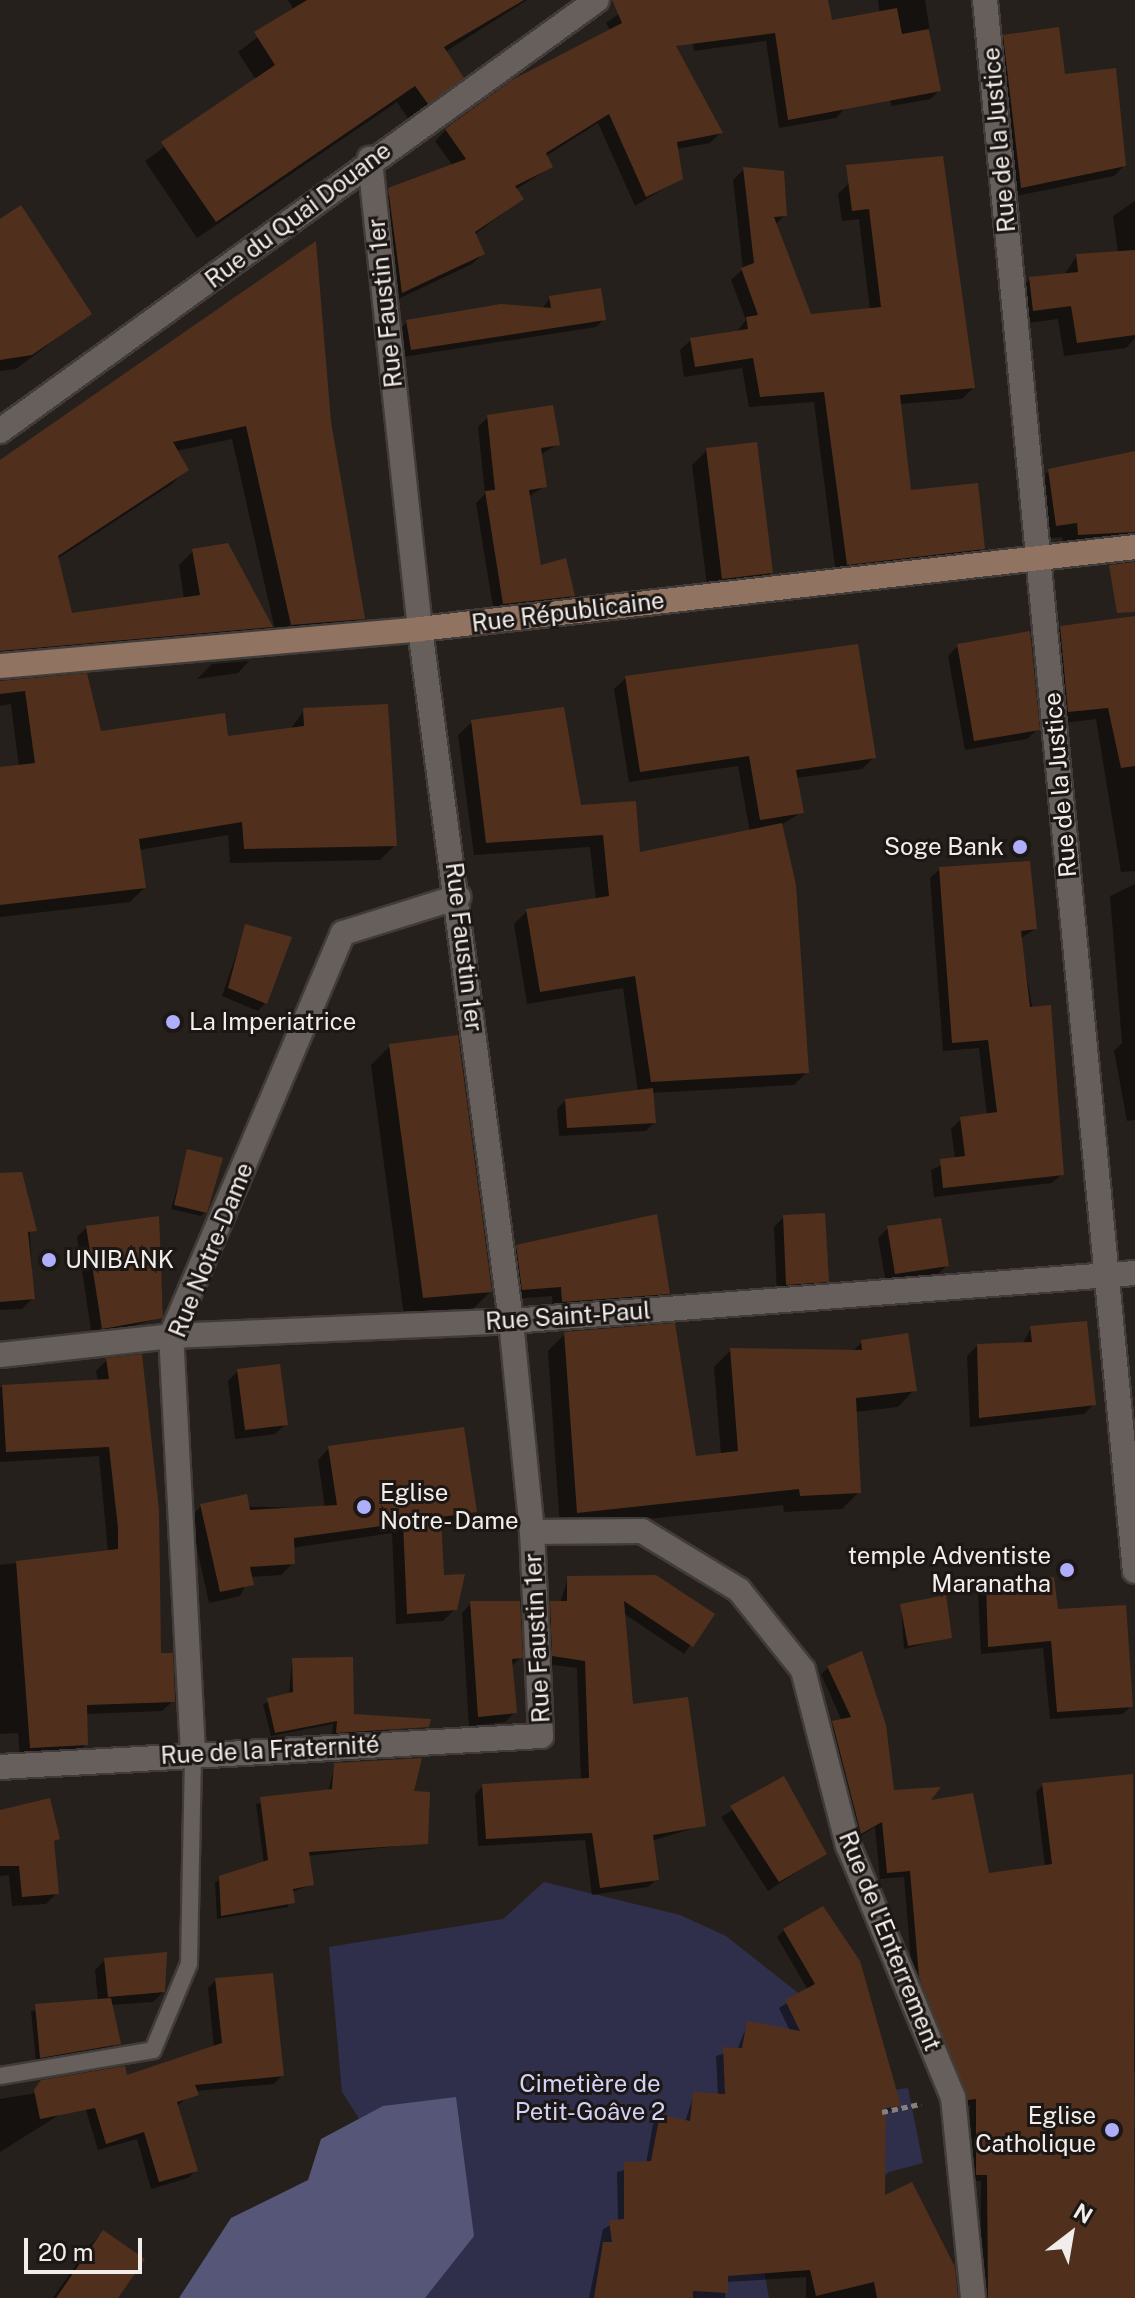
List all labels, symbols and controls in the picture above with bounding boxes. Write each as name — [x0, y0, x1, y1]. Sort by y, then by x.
street label: Rue de la Justice — [977, 46, 1021, 234]
street label: Rue du Quai Douane — [199, 136, 397, 294]
street label: Rue Faustin 1er — [362, 217, 408, 389]
street label: Rue Républicaine — [470, 586, 666, 638]
street label: Rue de la Justice — [1038, 691, 1082, 879]
place label: Soge Bank — [884, 833, 1004, 861]
marker: Soge Bank — [1011, 838, 1029, 856]
street label: Rue Faustin 1er — [439, 861, 489, 1033]
place label: La Imperiatrice — [189, 1008, 356, 1036]
marker: La Imperiatrice — [164, 1013, 182, 1031]
street label: Rue Notre-Dame — [163, 1158, 259, 1342]
place label: UNIBANK — [65, 1246, 174, 1274]
marker: UNIBANK — [40, 1251, 58, 1269]
street label: Rue Saint-Paul — [484, 1296, 652, 1336]
place label: Eglise Notre- Dame — [380, 1479, 522, 1535]
marker: Eglise Notre- Dame — [355, 1498, 373, 1516]
place label: temple Adventiste Maranatha — [848, 1542, 1051, 1598]
street label: Rue Faustin 1er — [518, 1552, 556, 1724]
marker: temple Adventiste Maranatha — [1058, 1561, 1076, 1579]
street label: Rue de la Fraternité — [160, 1730, 380, 1770]
street label: Rue de l'Enterrement — [833, 1827, 947, 2055]
park label: Cimetière de Petit-Goâve 2 — [515, 2070, 665, 2126]
place label: Eglise Catholique — [975, 2102, 1096, 2158]
marker: Eglise Catholique — [1103, 2121, 1121, 2139]
north arrow — [1031, 2194, 1111, 2274]
text: N — [1069, 2198, 1097, 2229]
scale bar — [28, 2222, 146, 2272]
text: 20 m — [38, 2238, 94, 2266]

